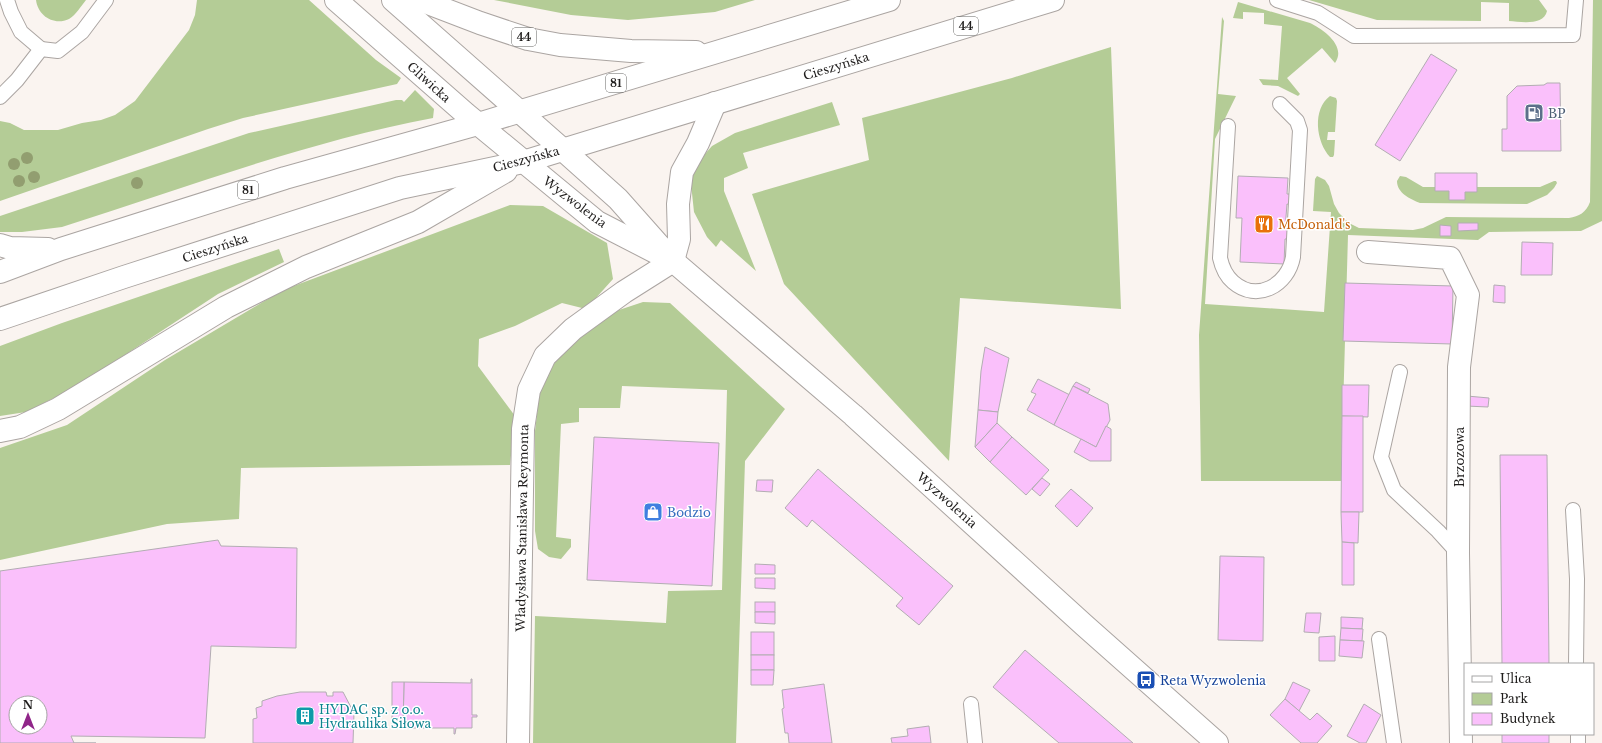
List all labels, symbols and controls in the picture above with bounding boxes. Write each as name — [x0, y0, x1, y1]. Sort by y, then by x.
road number: 44 — [954, 17, 978, 35]
road number: 44 — [512, 28, 536, 46]
street label: Cieszyńska — [801, 49, 871, 83]
street label: Gliwicka — [404, 59, 454, 106]
road number: 81 — [606, 74, 626, 92]
fuel station icon: BP — [1523, 102, 1545, 124]
place label: BP — [1548, 106, 1565, 121]
street label: Cieszyńska — [491, 143, 561, 175]
street label: Wyzwolenia — [539, 173, 610, 231]
road number: 81 — [238, 181, 258, 199]
restaurant icon: McDonald's — [1253, 213, 1275, 235]
place label: McDonald's — [1278, 217, 1350, 232]
street label: Cieszyńska — [180, 230, 250, 266]
street label: Władysława Stanisława Reymonta — [513, 424, 531, 633]
street label: Brzozowa — [1452, 426, 1467, 487]
street label: Wyzwolenia — [913, 468, 980, 531]
shop icon: Bodzio — [642, 501, 664, 523]
place label: Bodzio — [667, 505, 711, 520]
legend — [1464, 663, 1594, 735]
bus stop icon: Reta Wyzwolenia — [1135, 669, 1157, 691]
text: Ulica — [1500, 671, 1532, 686]
place label: Reta Wyzwolenia — [1160, 673, 1266, 688]
text: Park — [1500, 691, 1528, 706]
north arrow — [8, 695, 48, 735]
text: N — [23, 698, 34, 712]
place label: HYDAC sp. z o.o. Hydraulika Siłowa — [319, 702, 432, 731]
building icon: HYDAC sp. z o.o. Hydraulika Siłowa — [294, 705, 316, 727]
text: Budynek — [1500, 711, 1556, 726]

